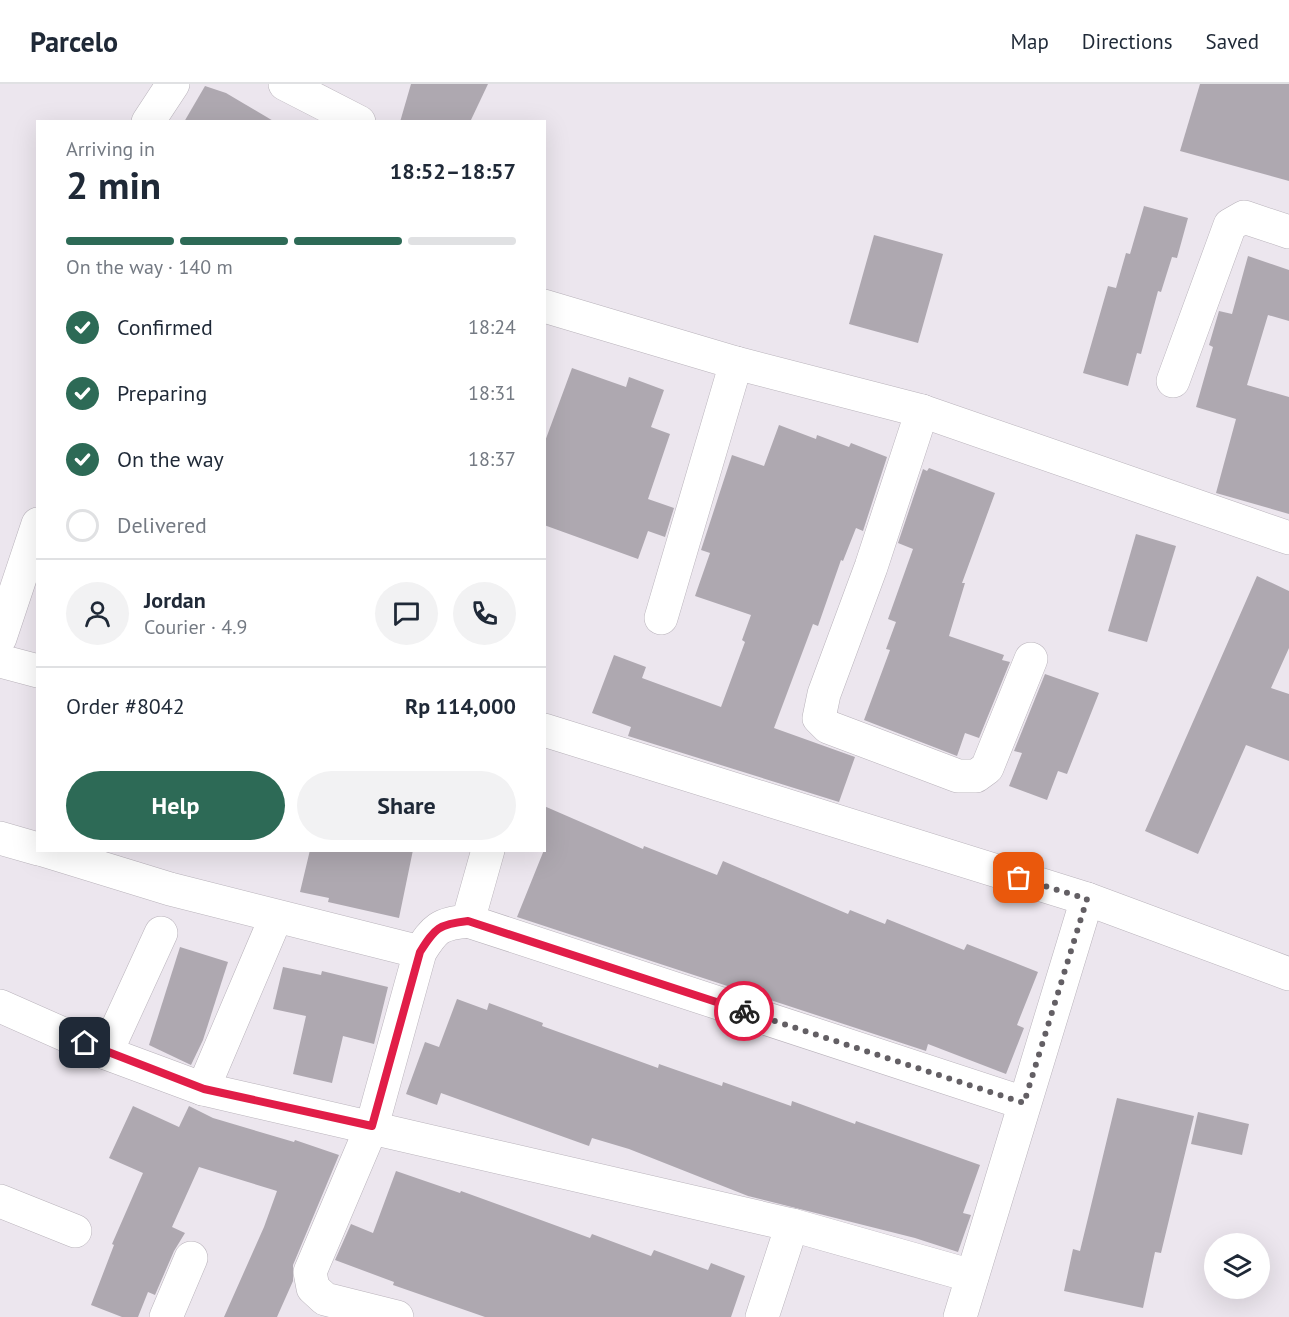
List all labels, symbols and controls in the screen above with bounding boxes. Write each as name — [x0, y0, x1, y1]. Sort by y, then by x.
text: Parcelo — [30, 23, 118, 60]
text: Map — [1010, 28, 1049, 55]
text: Directions — [1082, 28, 1173, 55]
text: Saved — [1206, 28, 1259, 55]
text: Arriving in — [66, 136, 155, 162]
text: 18:52–18:57 — [390, 157, 516, 185]
text: 2 min — [66, 159, 161, 210]
text: On the way · 140 m — [66, 254, 233, 280]
icon: check — [66, 311, 99, 344]
text: Confirmed — [117, 313, 213, 341]
text: 18:24 — [468, 314, 516, 340]
icon: check — [66, 377, 99, 410]
text: Preparing — [117, 379, 207, 407]
text: 18:31 — [468, 380, 516, 406]
icon: check — [66, 443, 99, 476]
text: On the way — [117, 445, 224, 473]
text: 18:37 — [468, 446, 516, 472]
text: Delivered — [117, 511, 207, 539]
button: person — [66, 582, 129, 645]
button: chat — [375, 582, 438, 645]
button: phone — [453, 582, 516, 645]
text: Jordan — [144, 586, 206, 614]
text: Courier · 4.9 — [144, 614, 247, 640]
text: Order #8042 — [66, 692, 185, 720]
text: Rp 114,000 — [405, 692, 516, 720]
button: Help — [66, 771, 285, 840]
button: Share — [297, 771, 516, 840]
pin — [993, 852, 1044, 903]
icon: bag — [1002, 861, 1035, 894]
courier — [714, 981, 774, 1041]
icon: bike — [728, 995, 761, 1028]
pin — [59, 1017, 110, 1068]
icon: home — [68, 1026, 101, 1059]
map controls — [1204, 1233, 1270, 1299]
button: layers — [1204, 1233, 1270, 1299]

